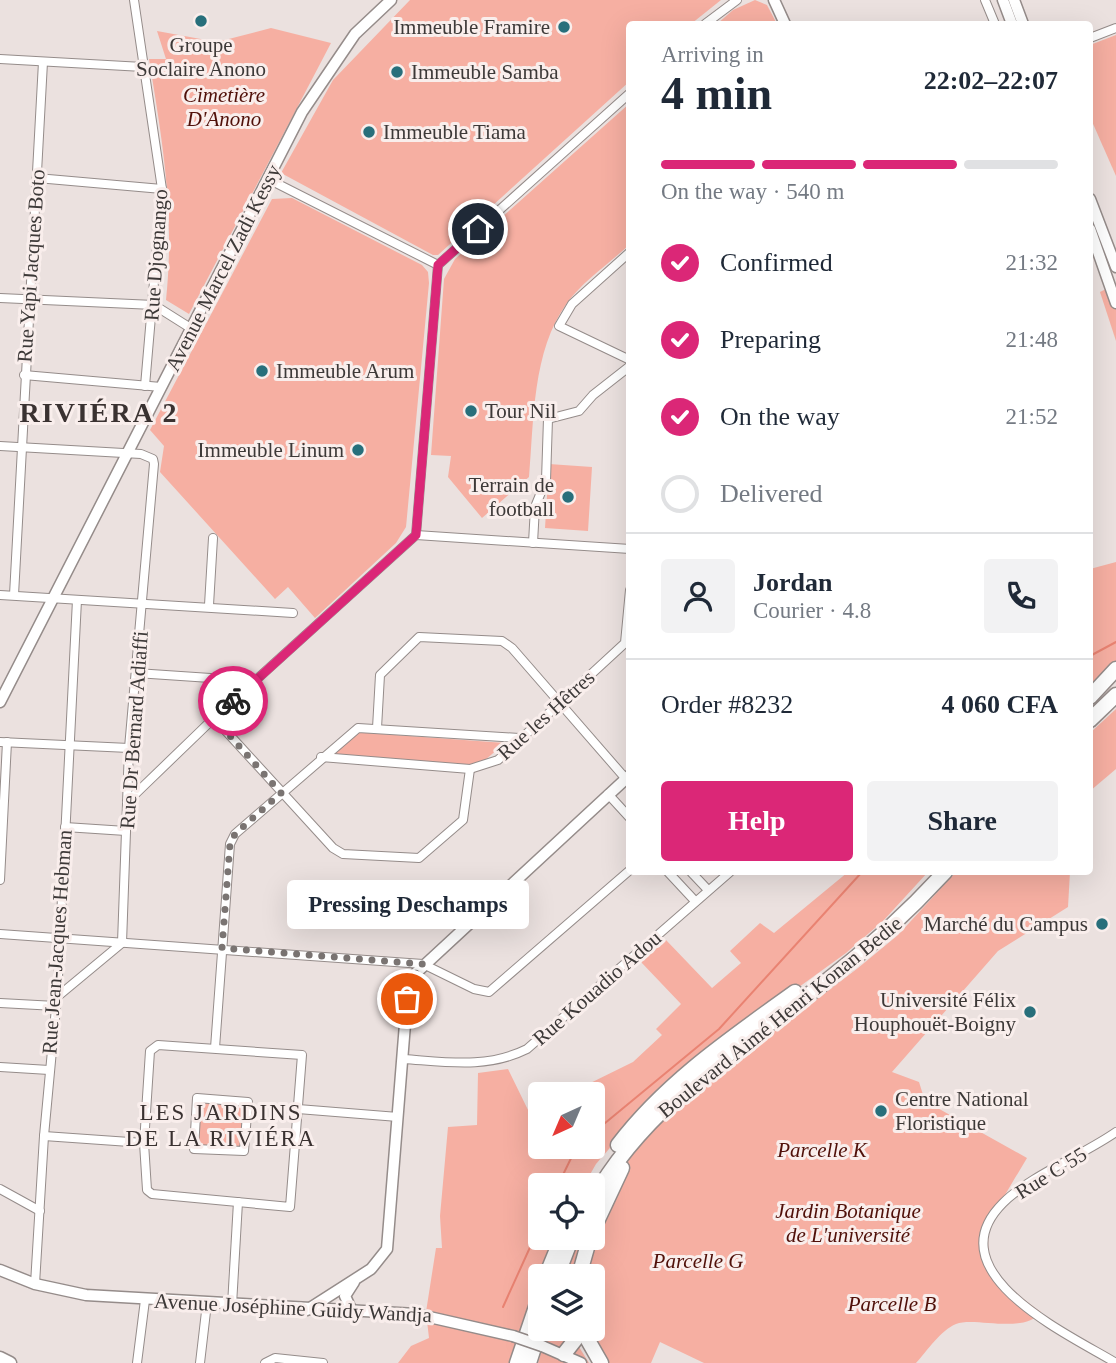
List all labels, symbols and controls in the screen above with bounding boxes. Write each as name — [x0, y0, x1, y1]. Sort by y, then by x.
marker: Groupe Soclaire Anono — [193, 13, 209, 29]
place label: Immeuble Framire — [393, 15, 550, 39]
marker: Immeuble Framire — [556, 19, 572, 35]
place label: Groupe Soclaire Anono — [136, 33, 266, 81]
text: Arriving in — [661, 42, 764, 67]
place label: Immeuble Samba — [411, 60, 559, 84]
marker: Immeuble Samba — [389, 64, 405, 80]
text: 22:02–22:07 — [924, 66, 1058, 95]
text: 4 min — [661, 68, 772, 119]
park label: Cimetière D'Anono — [183, 83, 265, 131]
place label: Immeuble Tiama — [383, 120, 527, 144]
marker: Immeuble Tiama — [361, 124, 377, 140]
street label: Avenue Marcel Zadi Kessy — [160, 160, 286, 375]
street label: Rue Yapi Jacques Boto — [12, 169, 50, 363]
text: On the way · 540 m — [661, 179, 844, 204]
street label: Rue Djognango — [139, 188, 173, 322]
pin — [448, 199, 508, 259]
icon: home — [459, 210, 497, 248]
icon: check — [661, 244, 699, 282]
text: Confirmed — [720, 248, 833, 277]
text: 21:32 — [1006, 250, 1058, 275]
icon: check — [661, 321, 699, 359]
text: Preparing — [720, 325, 821, 354]
text: 21:48 — [1006, 327, 1058, 352]
place label: Immeuble Arum — [276, 359, 414, 383]
marker: Immeuble Arum — [254, 363, 270, 379]
district label: RIVIÉRA 2 — [20, 397, 178, 428]
icon: check — [661, 398, 699, 436]
place label: Tour Nil — [485, 399, 557, 423]
text: On the way — [720, 402, 840, 431]
marker: Tour Nil — [463, 403, 479, 419]
text: 21:52 — [1006, 404, 1058, 429]
place label: Immeuble Linum — [198, 438, 344, 462]
marker: Immeuble Linum — [350, 442, 366, 458]
place label: Terrain de football — [469, 473, 554, 521]
text: Delivered — [720, 479, 823, 508]
marker: Terrain de football — [560, 489, 576, 505]
button: person — [661, 559, 735, 633]
button: phone — [984, 559, 1058, 633]
text: Jordan — [753, 568, 832, 597]
text: Courier · 4.8 — [753, 598, 871, 623]
street label: Rue Dr Bernard Adiaffi — [115, 630, 153, 830]
street label: Rue les Hêtres — [492, 665, 600, 765]
courier — [198, 666, 268, 736]
icon: bike — [214, 682, 252, 720]
text: Order #8232 — [661, 690, 793, 719]
text: 4 060 CFA — [941, 690, 1058, 719]
button: Help — [661, 781, 853, 861]
button: Share — [867, 781, 1058, 861]
street label: Rue Jean-Jacques Hebman — [37, 828, 77, 1055]
callout: Pressing Deschamps — [286, 880, 528, 929]
text: Pressing Deschamps — [308, 892, 508, 917]
street label: Boulevard Aimé Henri Konan Bedie — [653, 911, 907, 1123]
place label: Marché du Campus — [924, 912, 1088, 936]
marker: Marché du Campus — [1094, 916, 1110, 932]
street label: Rue Kouadio Adou — [528, 925, 666, 1050]
pin — [377, 969, 437, 1029]
icon: bag — [388, 980, 426, 1018]
place label: Université Félix Houphouët-Boigny — [854, 988, 1016, 1036]
marker: Université Félix Houphouët-Boigny — [1022, 1004, 1038, 1020]
north arrow — [528, 1082, 606, 1158]
map controls — [528, 1082, 605, 1341]
place label: Centre National Floristique — [895, 1087, 1029, 1135]
district label: LES JARDINS DE LA RIVIÉRA — [126, 1100, 316, 1151]
marker: Centre National Floristique — [873, 1103, 889, 1119]
park label: Parcelle K — [776, 1138, 868, 1162]
street label: Rue C 55 — [1011, 1142, 1091, 1204]
button: locate — [528, 1173, 605, 1250]
park label: Jardin Botanique de L'université — [775, 1199, 921, 1247]
park label: Parcelle G — [652, 1249, 743, 1273]
button: layers — [528, 1264, 605, 1341]
street label: Avenue Joséphine Guidy Wandja — [154, 1289, 433, 1327]
park label: Parcelle B — [847, 1292, 936, 1316]

